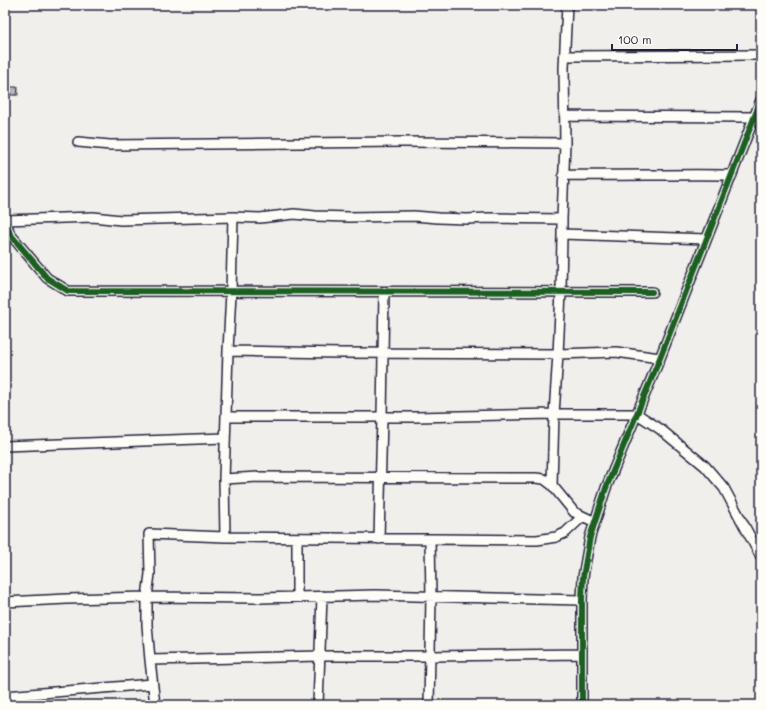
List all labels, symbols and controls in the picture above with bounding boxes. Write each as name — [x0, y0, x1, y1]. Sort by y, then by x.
scale bar — [612, 26, 737, 52]
text: 100 m — [618, 31, 652, 47]

